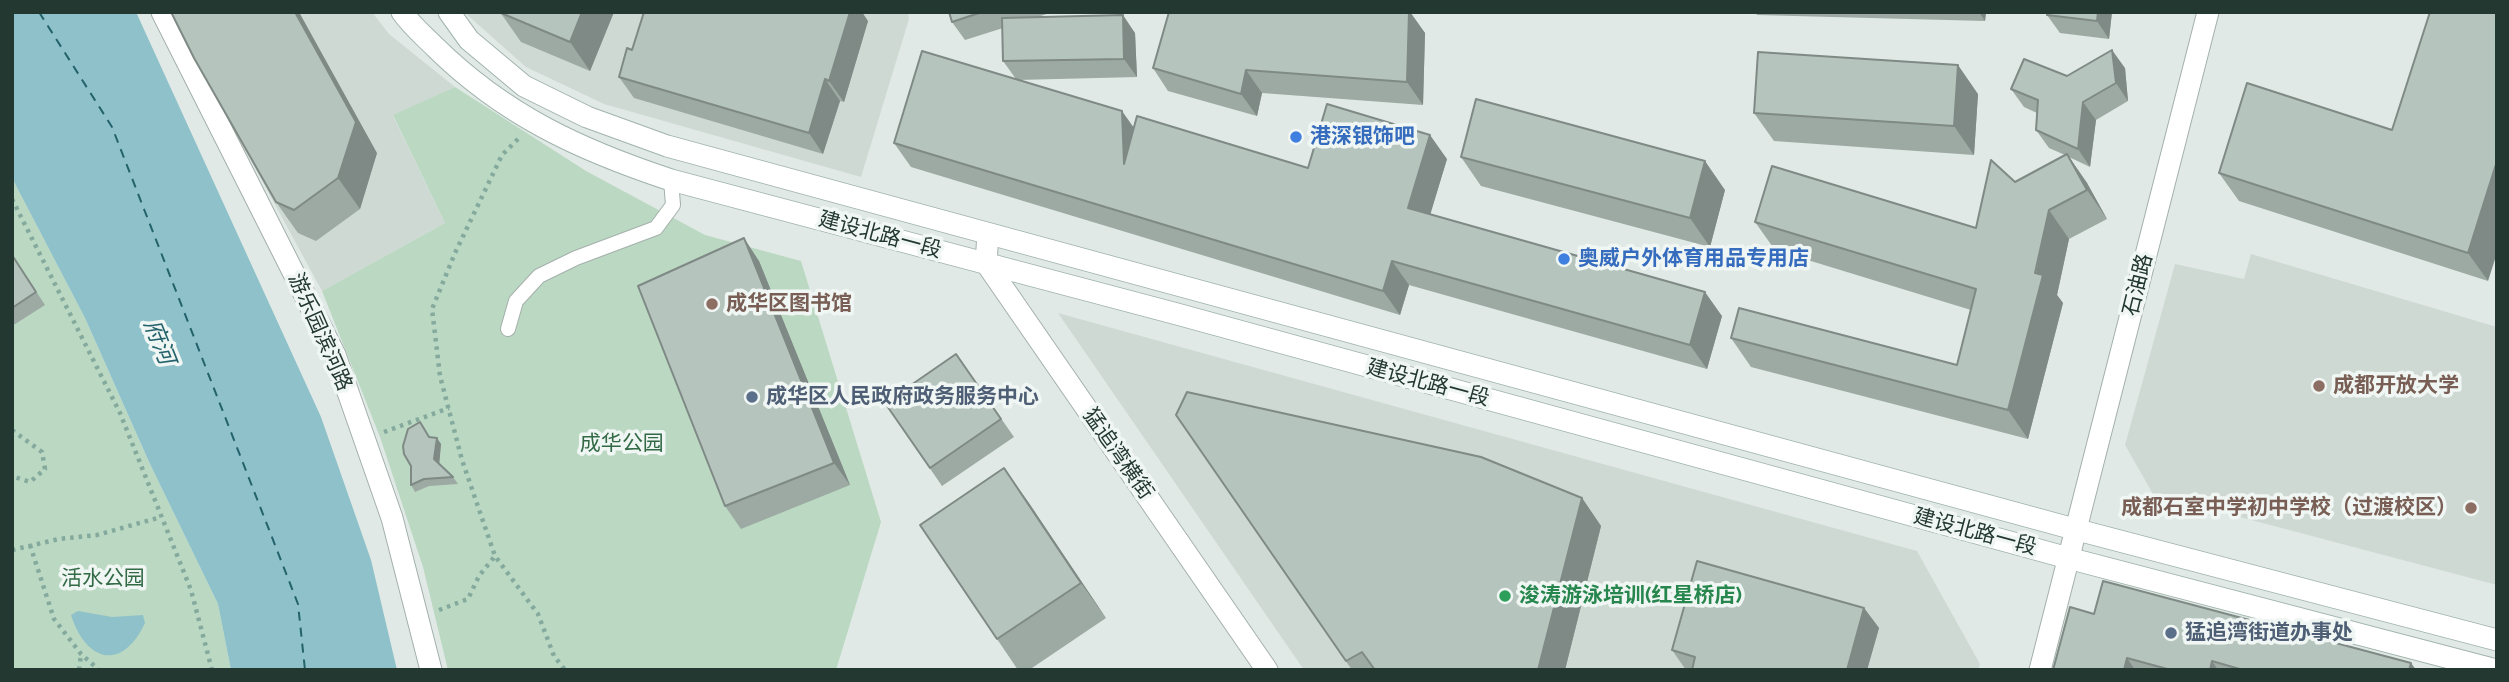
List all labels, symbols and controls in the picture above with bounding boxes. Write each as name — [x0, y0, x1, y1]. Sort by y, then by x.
place label: 港深银饰吧 — [1310, 124, 1415, 150]
marker: 港深银饰吧 — [1288, 129, 1304, 145]
street label: 建设北路一段 — [816, 207, 944, 263]
place label: 奥威户外体育用品专用店 — [1578, 246, 1809, 272]
marker: 奥威户外体育用品专用店 — [1556, 251, 1572, 267]
street label: 石油路 — [2118, 251, 2158, 319]
street label: 游乐园滨河路 — [283, 269, 357, 395]
place label: 成华区图书馆 — [726, 291, 852, 317]
marker: 成华区图书馆 — [704, 296, 720, 312]
water label: 府河 — [138, 316, 180, 368]
street label: 建设北路一段 — [1364, 355, 1492, 411]
place label: 成都开放大学 — [2333, 373, 2459, 399]
marker: 成都开放大学 — [2311, 378, 2327, 394]
place label: 成华区人民政府政务服务中心 — [766, 384, 1039, 410]
marker: 成华区人民政府政务服务中心 — [744, 389, 760, 405]
street label: 猛追湾横街 — [1078, 404, 1158, 504]
park label: 成华公园 — [580, 431, 664, 457]
place label: 成都石室中学初中学校（过渡校区） — [2121, 495, 2457, 521]
marker: 成都石室中学初中学校（过渡校区） — [2463, 500, 2479, 516]
street label: 建设北路一段 — [1911, 504, 2039, 560]
park label: 活水公园 — [61, 566, 145, 592]
place label: 浚涛游泳培训(红星桥店) — [1519, 583, 1742, 609]
marker: 浚涛游泳培训(红星桥店) — [1497, 588, 1513, 604]
place label: 猛追湾街道办事处 — [2185, 620, 2353, 646]
marker: 猛追湾街道办事处 — [2163, 625, 2179, 641]

